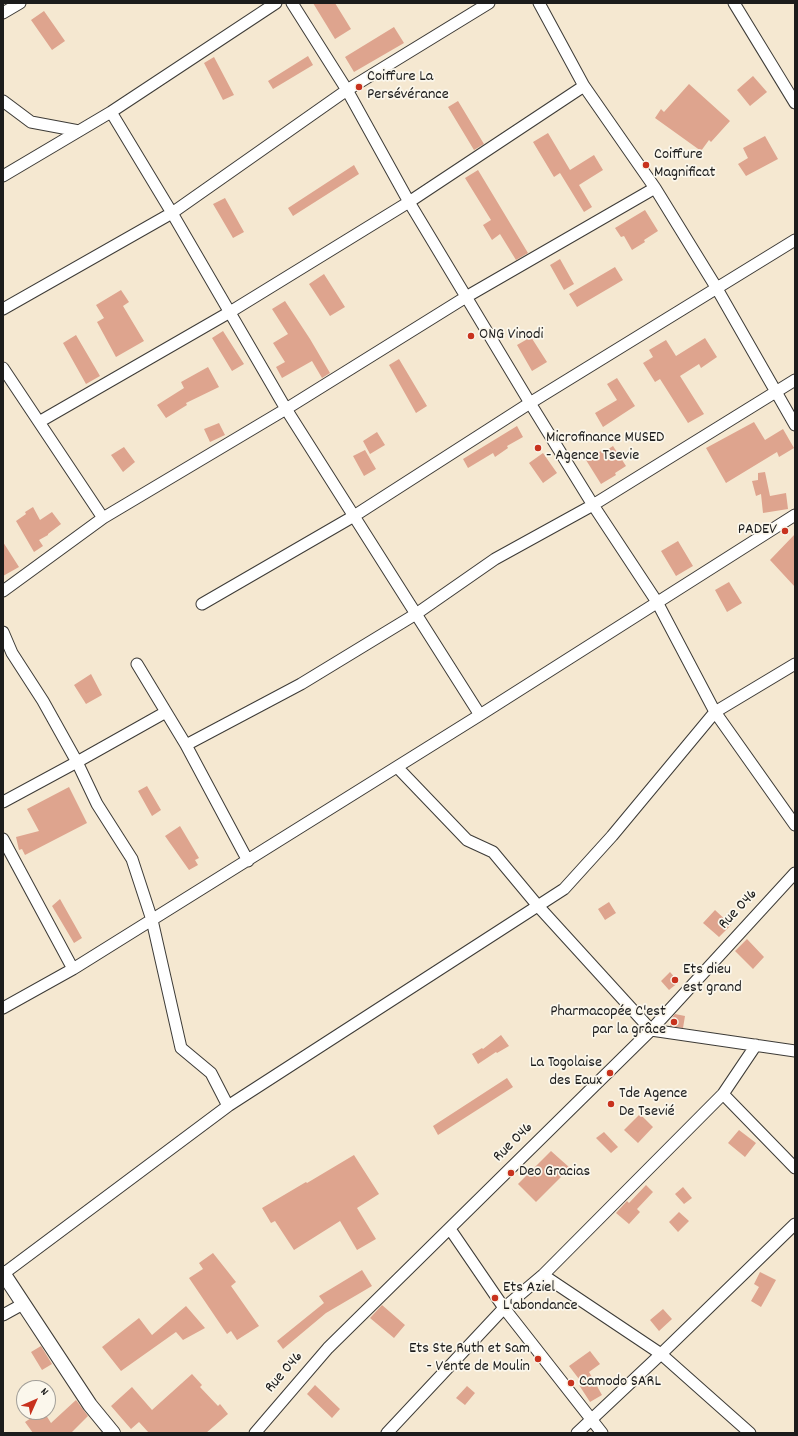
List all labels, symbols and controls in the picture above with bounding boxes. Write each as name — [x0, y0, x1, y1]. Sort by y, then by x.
place label: Coiffure La Persévérance — [367, 68, 449, 106]
marker: Coiffure La Persévérance — [354, 82, 364, 92]
place label: Coiffure Magnificat — [654, 146, 715, 184]
marker: Coiffure Magnificat — [641, 160, 651, 170]
place label: ONG Vinodi — [479, 326, 543, 346]
marker: ONG Vinodi — [466, 331, 476, 341]
place label: Microfinance MUSED - Agence Tsevie — [546, 429, 664, 467]
marker: Microfinance MUSED - Agence Tsevie — [533, 443, 543, 453]
place label: PADEV — [738, 521, 777, 541]
marker: PADEV — [780, 526, 790, 536]
street label: Rue 046 — [715, 886, 763, 934]
place label: Ets dieu est grand — [683, 961, 742, 999]
marker: Ets dieu est grand — [670, 975, 680, 985]
place label: Pharmacopée C'est par la grâce — [550, 1003, 666, 1041]
marker: Pharmacopée C'est par la grâce — [669, 1017, 679, 1027]
place label: La Togolaise des Eaux — [530, 1054, 602, 1092]
marker: La Togolaise des Eaux — [605, 1068, 615, 1078]
place label: Tde Agence De Tsevié — [619, 1085, 687, 1123]
marker: Tde Agence De Tsevié — [606, 1099, 616, 1109]
street label: Rue 046 — [490, 1119, 538, 1167]
place label: Deo Gracias — [519, 1163, 590, 1183]
marker: Deo Gracias — [506, 1168, 516, 1178]
place label: Ets Aziel L'abondance — [503, 1279, 578, 1317]
marker: Ets Aziel L'abondance — [490, 1293, 500, 1303]
place label: Ets Ste Ruth et Sam - Vente de Moulin — [409, 1340, 530, 1378]
street label: Rue 046 — [262, 1348, 308, 1398]
marker: Ets Ste Ruth et Sam - Vente de Moulin — [533, 1354, 543, 1364]
place label: Camodo SARL — [579, 1373, 661, 1393]
marker: Camodo SARL — [566, 1378, 576, 1388]
north arrow — [16, 1380, 56, 1420]
text: N — [36, 1385, 51, 1400]

